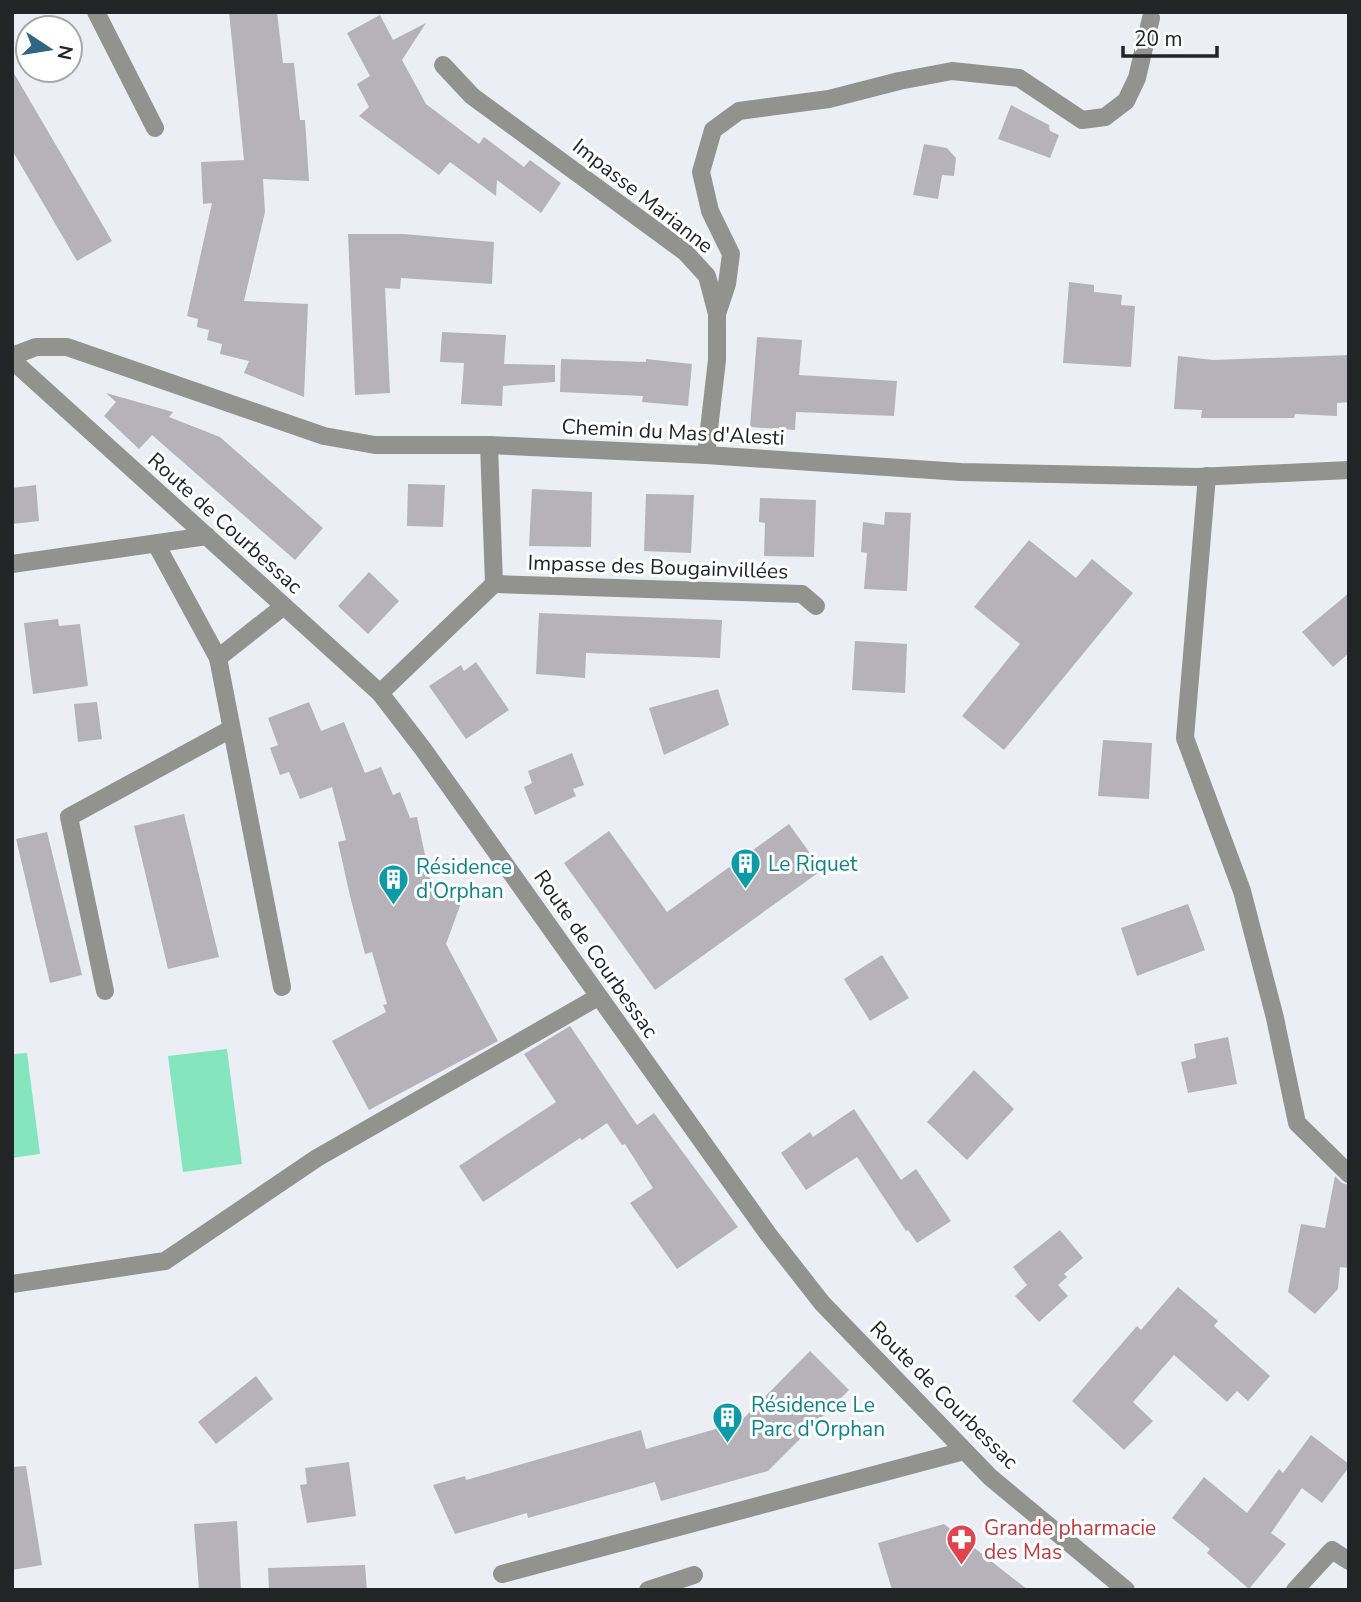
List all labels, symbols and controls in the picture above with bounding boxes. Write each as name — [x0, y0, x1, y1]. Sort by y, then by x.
north arrow — [14, 14, 84, 84]
scale bar — [1123, 14, 1218, 58]
text: 20 m — [1134, 25, 1183, 53]
text: N — [50, 43, 79, 62]
street label: Impasse Marianne — [567, 132, 719, 260]
street label: Chemin du Mas d'Alesti — [561, 412, 785, 452]
street label: Route de Courbessac — [142, 446, 308, 600]
street label: Impasse des Bougainvillées — [527, 548, 789, 586]
building icon: Le Riquet — [728, 847, 762, 891]
place label: Le Riquet — [768, 850, 858, 878]
place label: Résidence d'Orphan — [416, 853, 512, 905]
building icon: Résidence d'Orphan — [376, 862, 410, 906]
street label: Route de Courbessac — [528, 865, 665, 1044]
street label: Route de Courbessac — [864, 1315, 1024, 1475]
place label: Résidence Le Parc d'Orphan — [751, 1391, 885, 1443]
building icon: Résidence Le Parc d'Orphan — [711, 1400, 745, 1444]
place label: Grande pharmacie des Mas — [984, 1514, 1156, 1566]
pharmacy icon: Grande pharmacie des Mas — [944, 1523, 978, 1567]

